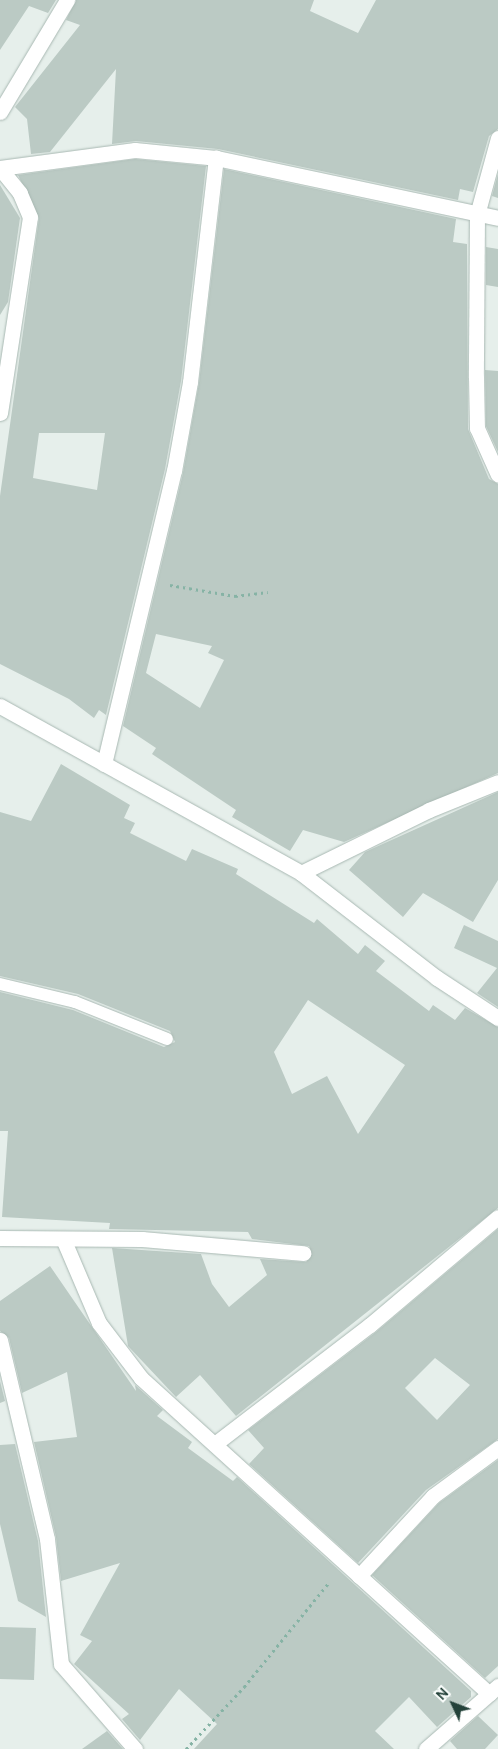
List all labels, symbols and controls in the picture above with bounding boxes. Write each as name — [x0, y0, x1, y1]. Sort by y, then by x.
north arrow — [428, 1679, 478, 1729]
text: N — [431, 1683, 452, 1704]

